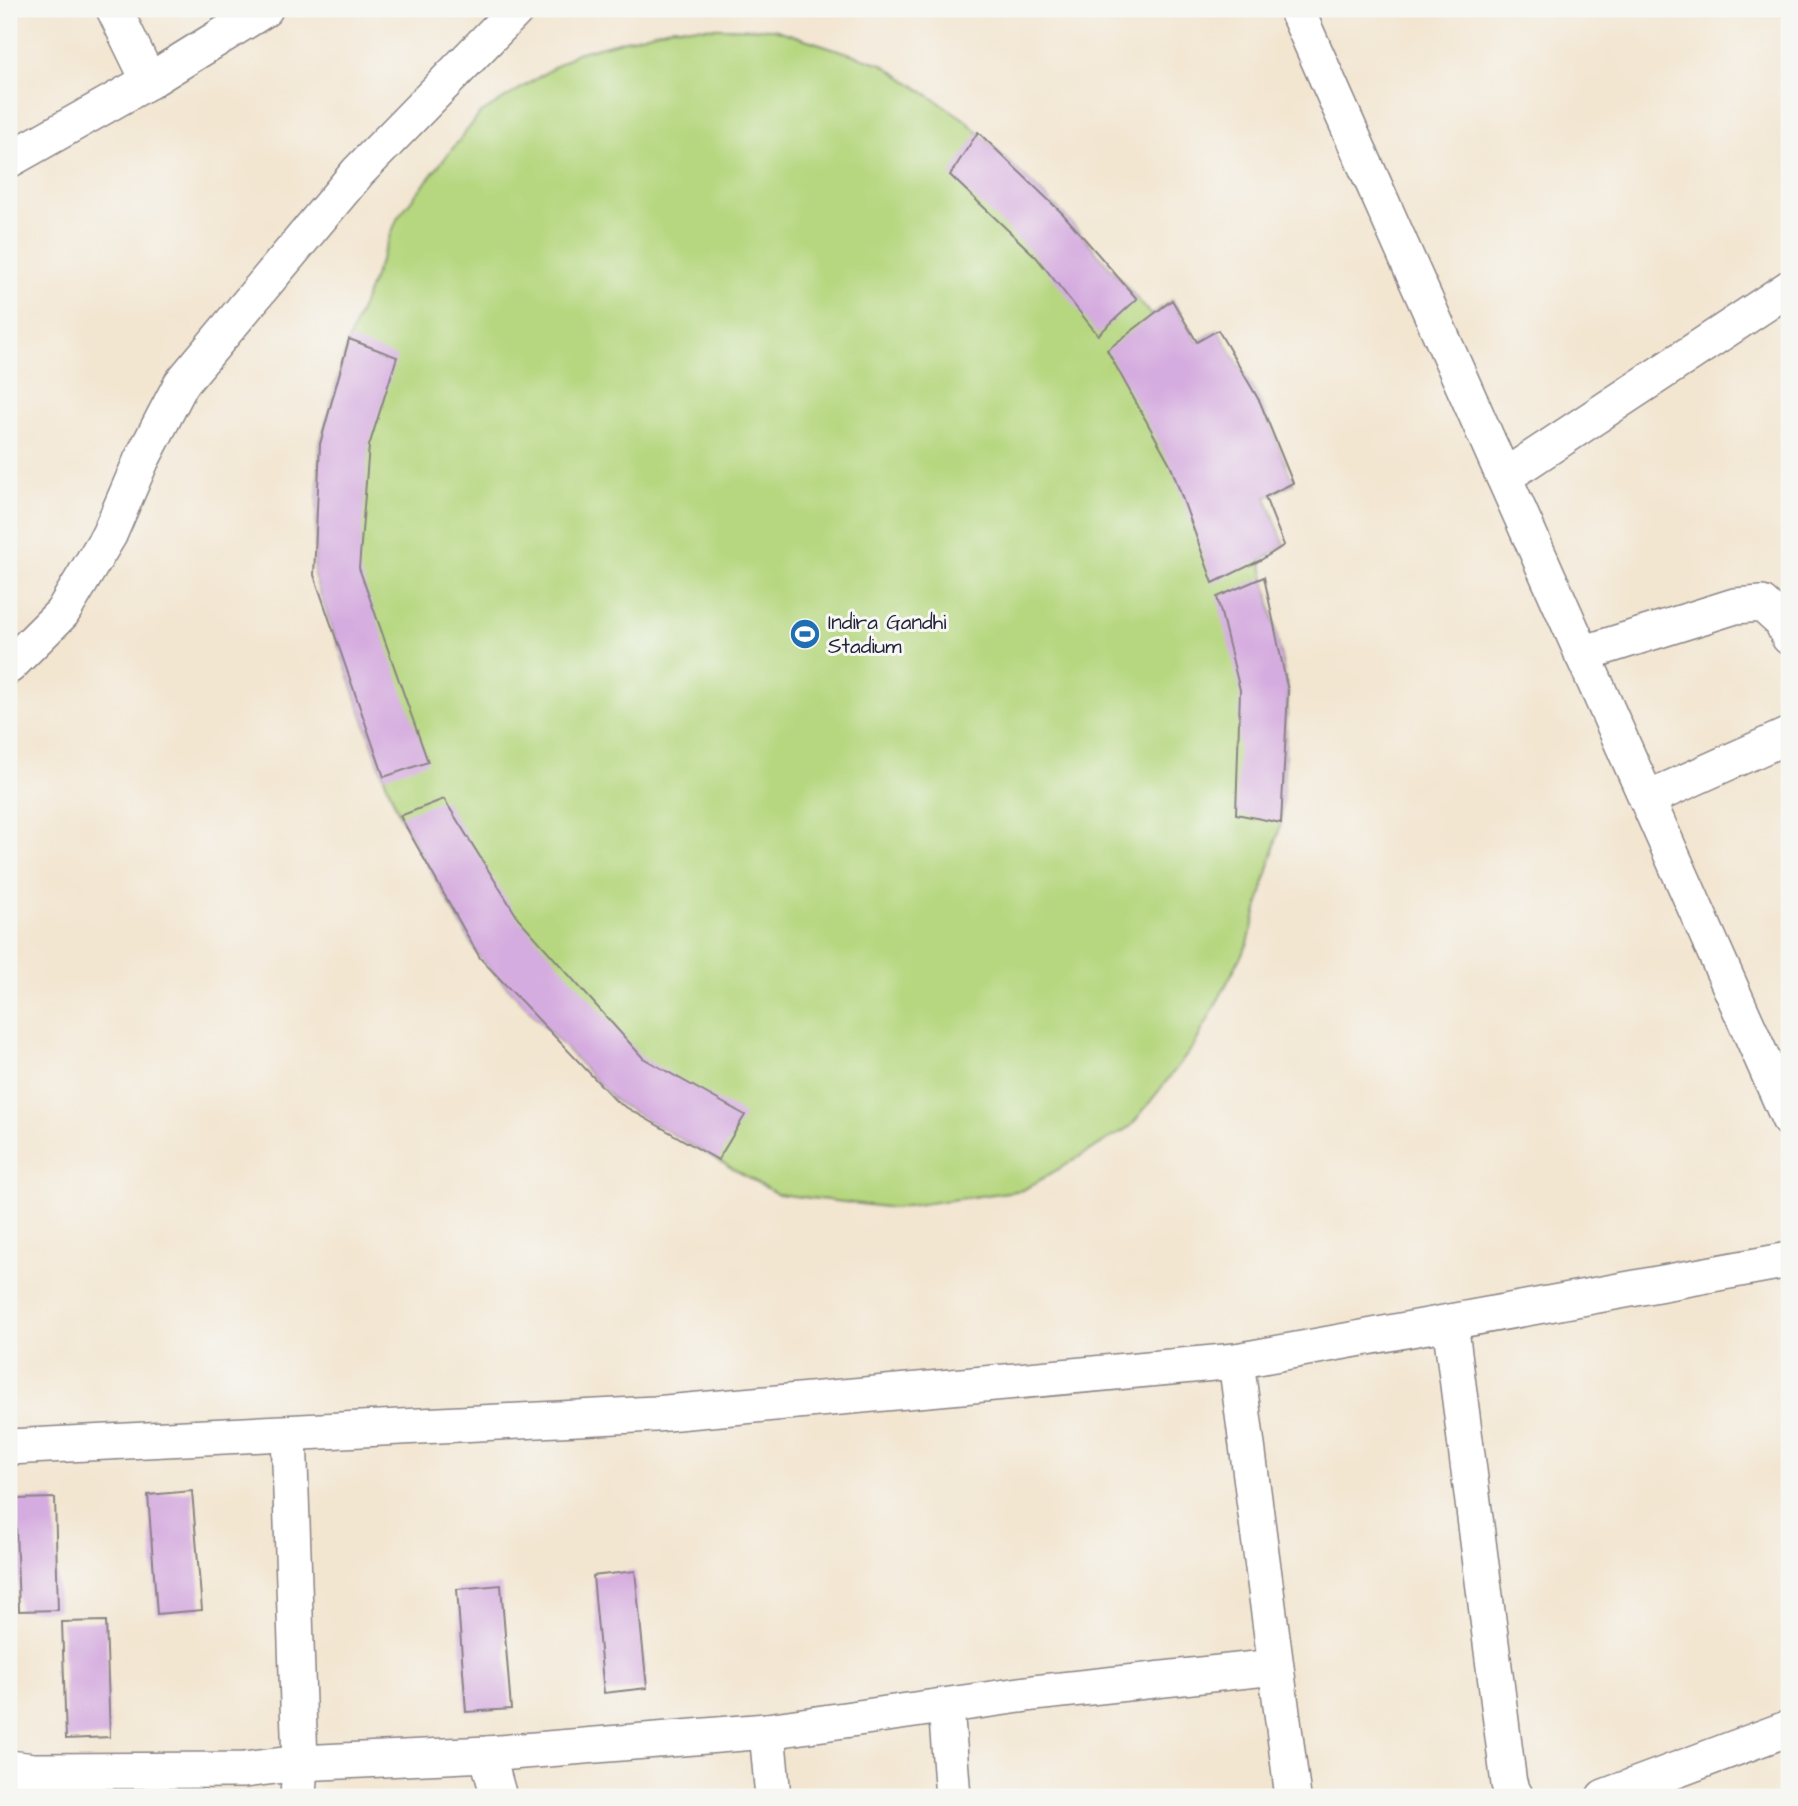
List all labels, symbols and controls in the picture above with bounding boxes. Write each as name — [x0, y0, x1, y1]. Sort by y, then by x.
place label: Indira Gandhi Stadium — [828, 608, 946, 661]
sports icon: Indira Gandhi Stadium — [788, 617, 822, 651]

